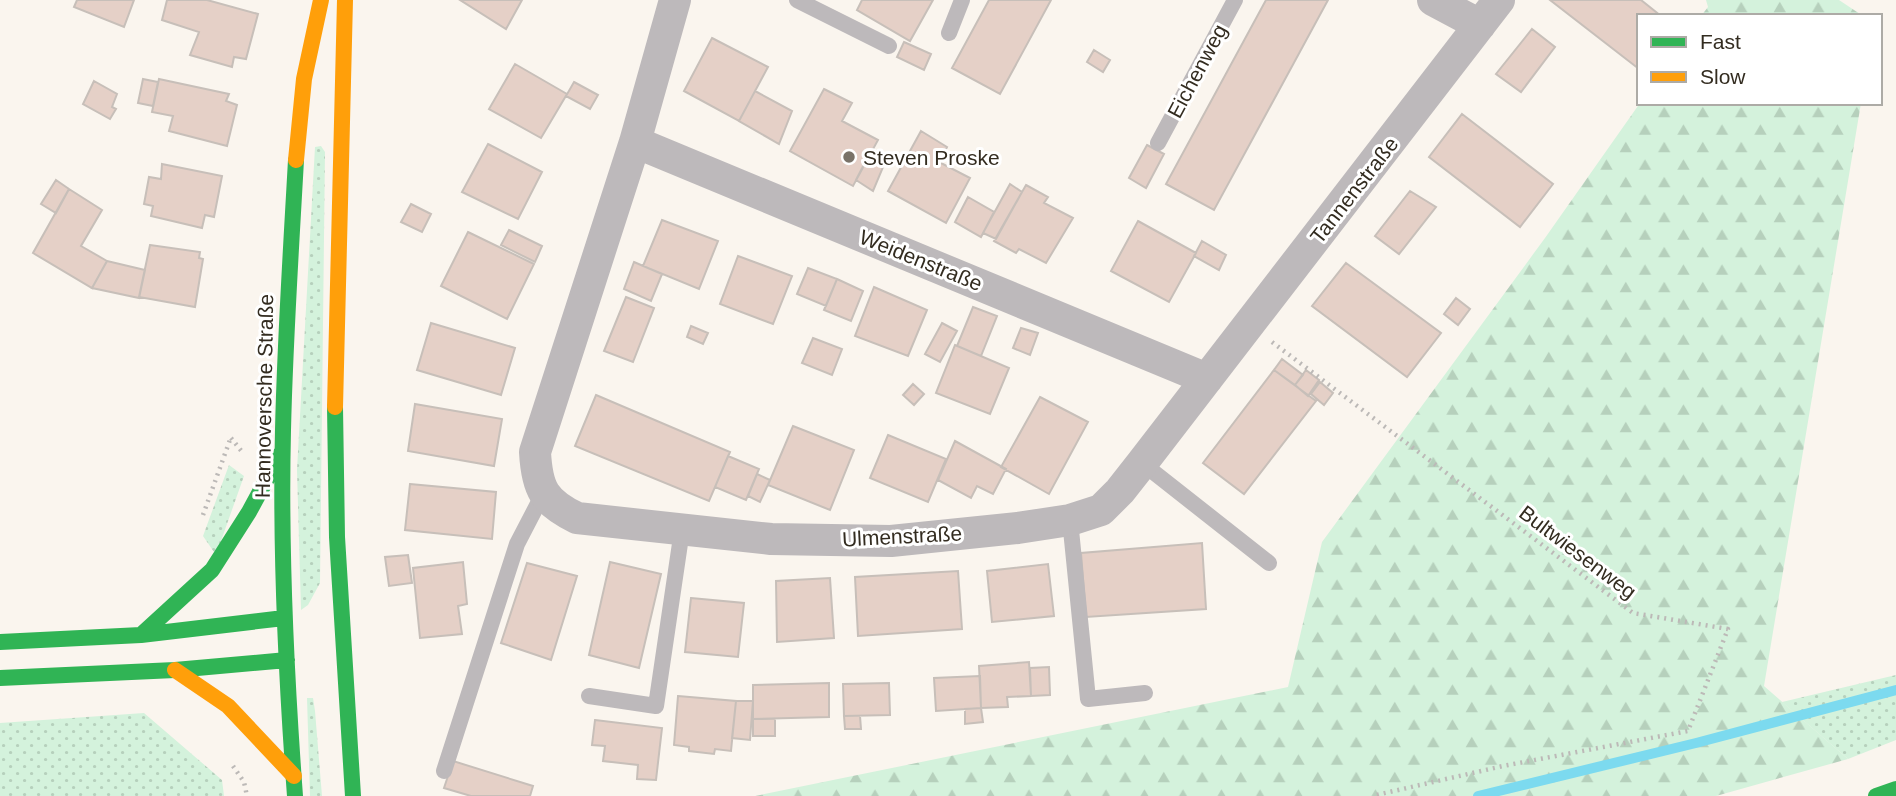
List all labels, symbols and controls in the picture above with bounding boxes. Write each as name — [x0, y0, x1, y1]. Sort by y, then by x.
legend — [1637, 14, 1882, 105]
street label: Eichenweg — [1163, 20, 1231, 122]
text: Fast — [1700, 30, 1741, 53]
text: Slow — [1700, 65, 1746, 88]
street label: Tannenstraße — [1305, 132, 1403, 248]
place label: Steven Proske — [863, 146, 1000, 169]
marker: Steven Proske — [841, 149, 857, 165]
street label: Weidenstraße — [856, 225, 986, 295]
street label: Hannoversche Straße — [251, 294, 277, 498]
street label: Bultwiesenweg — [1515, 501, 1641, 603]
street label: Ulmenstraße — [841, 521, 963, 551]

